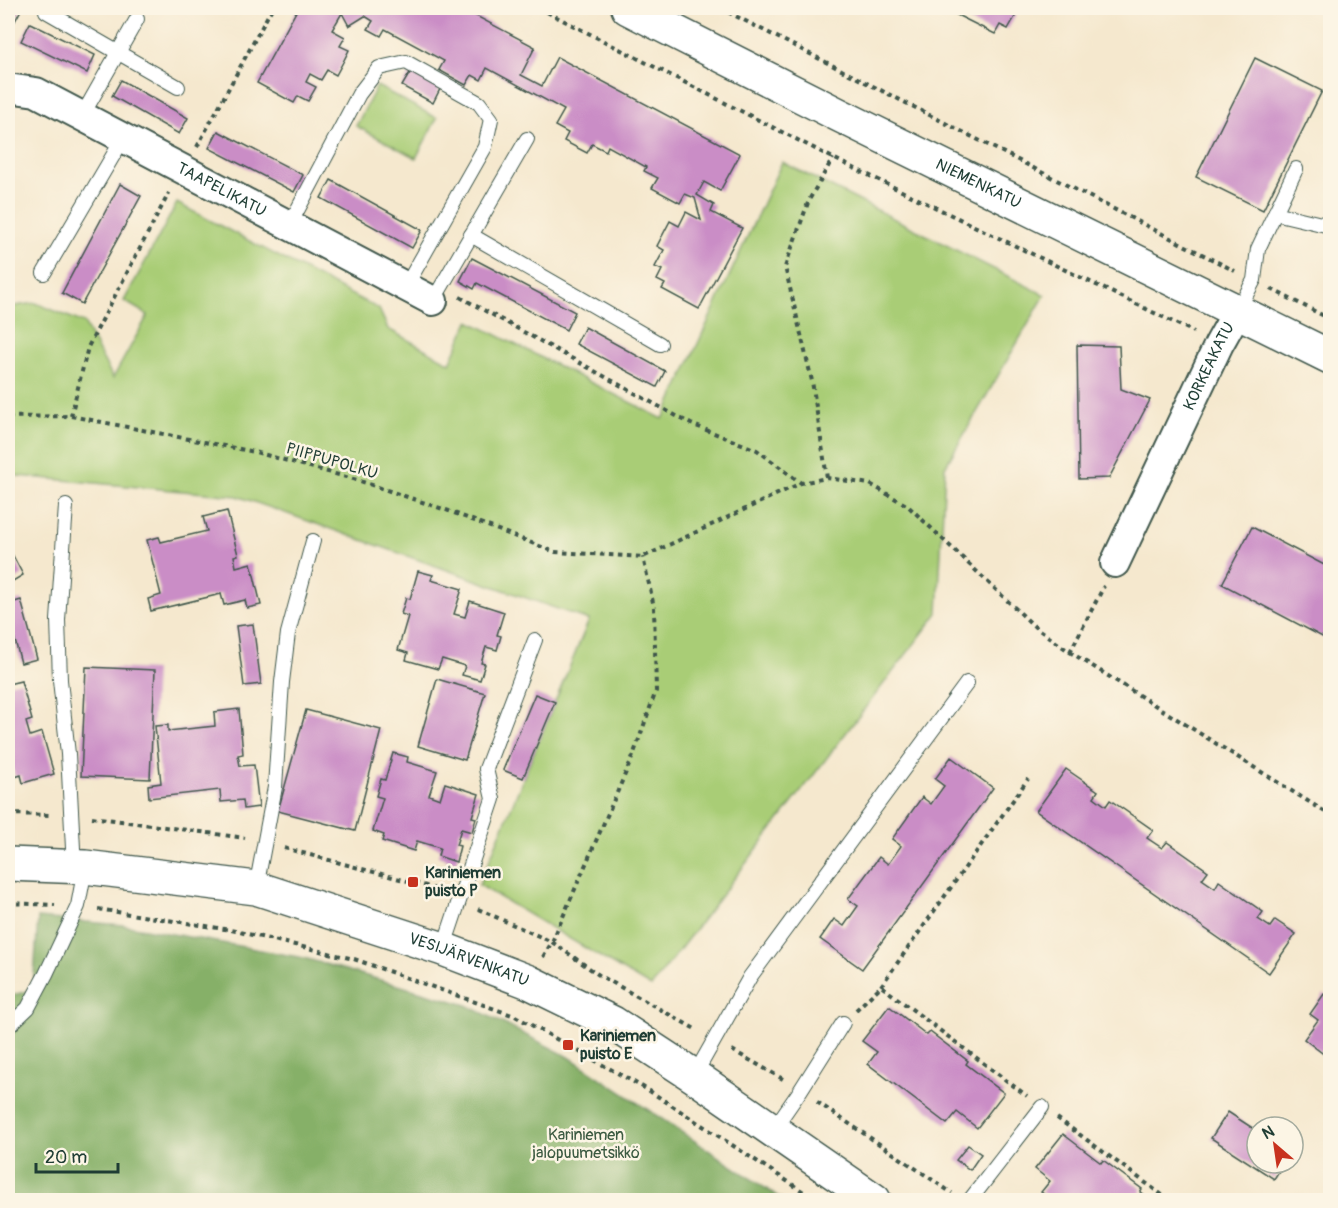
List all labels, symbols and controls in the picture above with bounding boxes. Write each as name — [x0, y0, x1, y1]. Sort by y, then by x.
street label: NIEMENKATU — [932, 154, 1025, 213]
street label: TAAPELIKATU — [173, 158, 270, 221]
street label: KORKEAKATU — [1179, 319, 1239, 414]
street label: PIIPPUPOLKU — [284, 438, 380, 484]
place label: Kariniemen puisto P — [425, 863, 501, 901]
marker: Kariniemen puisto P — [406, 875, 420, 889]
street label: VESIJÄRVENKATU — [406, 929, 532, 991]
place label: Kariniemen puisto E — [580, 1026, 656, 1064]
marker: Kariniemen puisto E — [561, 1038, 575, 1052]
north arrow — [1245, 1115, 1305, 1175]
text: N — [1259, 1121, 1278, 1144]
park label: Kariniemen jalopuumetsikkö — [531, 1125, 640, 1163]
scale bar — [36, 1136, 118, 1174]
text: 20 m — [45, 1146, 87, 1169]

